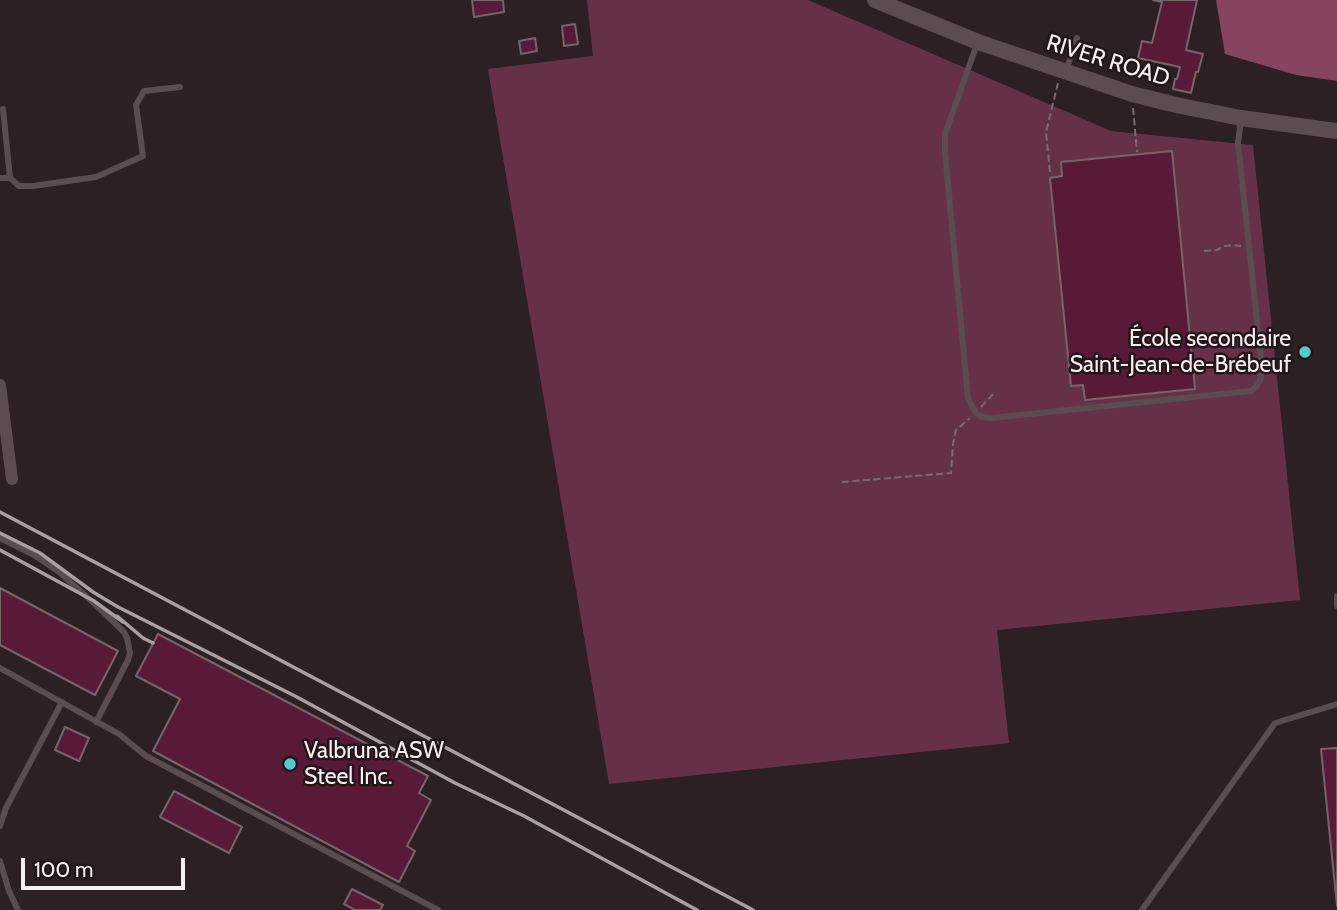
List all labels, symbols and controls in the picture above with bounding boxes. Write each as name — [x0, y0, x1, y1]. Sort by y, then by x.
street label: RIVER ROAD — [1043, 29, 1173, 93]
place label: École secondaire Saint-Jean-de-Brébeuf — [1070, 325, 1291, 379]
marker: École secondaire Saint-Jean-de-Brébeuf — [1297, 344, 1313, 360]
place label: Valbruna ASW Steel Inc. — [304, 737, 444, 791]
marker: Valbruna ASW Steel Inc. — [282, 756, 298, 772]
scale bar — [24, 844, 189, 888]
text: 100 m — [34, 857, 93, 882]

